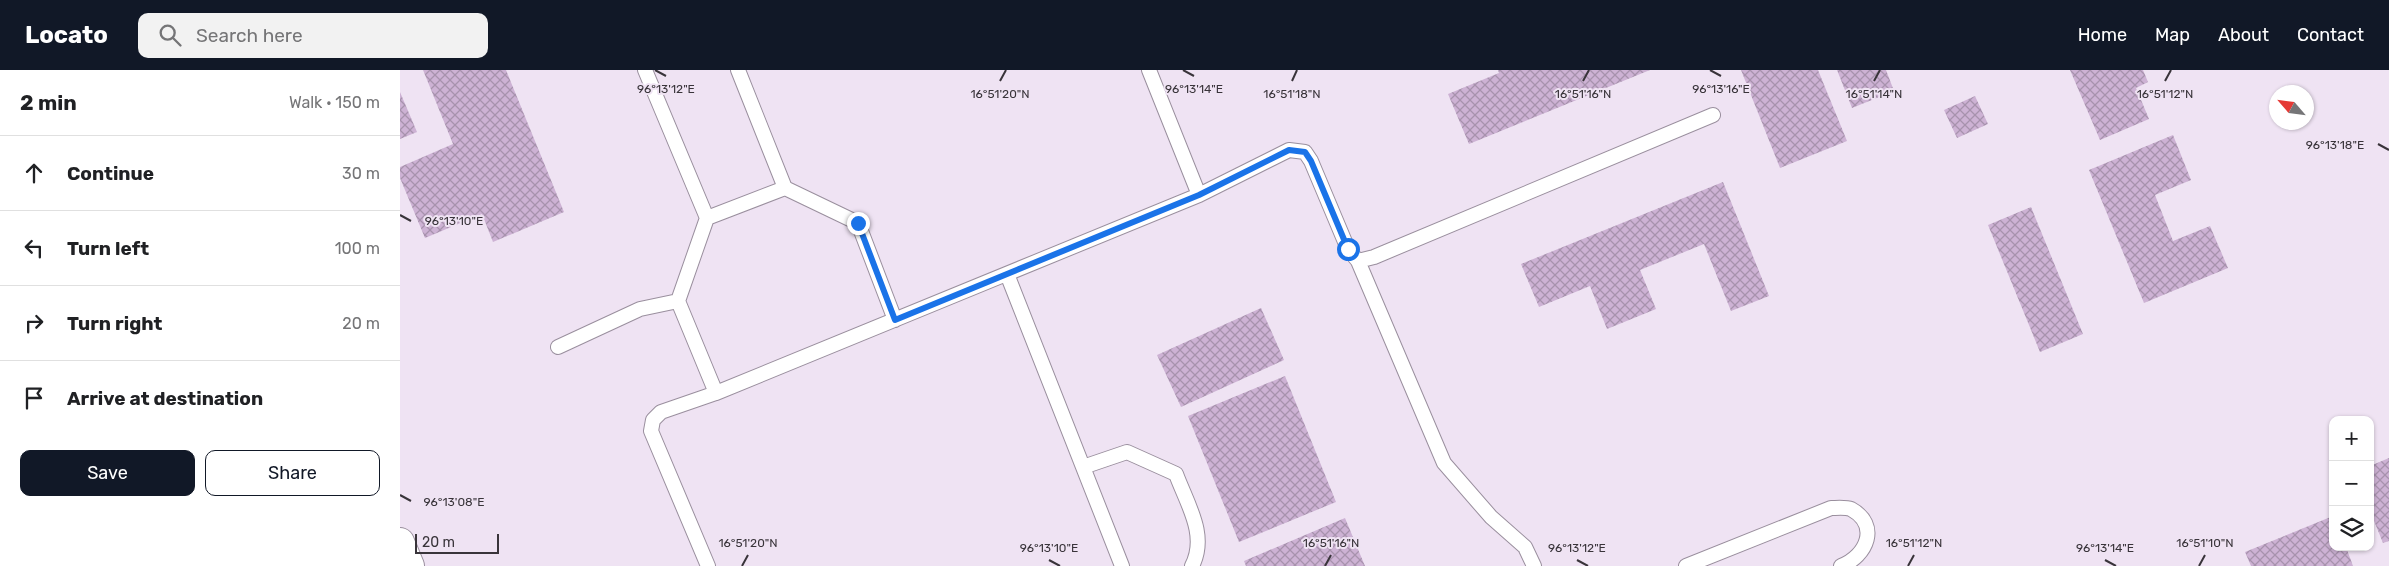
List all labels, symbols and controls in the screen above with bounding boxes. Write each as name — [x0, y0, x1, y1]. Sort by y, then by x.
search box — [138, 13, 488, 58]
text: Locato — [25, 21, 108, 49]
icon: search — [156, 21, 184, 49]
text: Search here — [196, 24, 303, 47]
text: Home — [2078, 24, 2127, 46]
text: Map — [2155, 24, 2190, 46]
text: About — [2218, 24, 2269, 46]
text: Contact — [2297, 24, 2364, 46]
text: 96°13'12"E — [637, 82, 695, 96]
text: 96°13'14"E — [1165, 82, 1223, 96]
text: 96°13'16"E — [1692, 82, 1750, 96]
north arrow — [2269, 85, 2314, 130]
text: 16°51'20"N — [970, 87, 1030, 101]
text: 16°51'18"N — [1263, 87, 1321, 101]
text: 16°51'16"N — [1555, 87, 1611, 101]
text: 16°51'14"N — [1846, 87, 1902, 101]
text: 16°51'12"N — [2137, 87, 2193, 101]
text: 2 min — [20, 90, 77, 115]
text: Walk · 150 m — [289, 93, 380, 112]
text: 96°13'18"E — [2306, 138, 2364, 152]
icon: ahead — [20, 159, 48, 187]
text: Continue — [67, 162, 154, 185]
text: 30 m — [342, 164, 380, 183]
route end — [847, 212, 870, 235]
text: 96°13'10"E — [425, 214, 483, 228]
icon: left — [20, 234, 48, 262]
text: Turn left — [67, 237, 149, 260]
route start — [1337, 238, 1360, 261]
text: 100 m — [335, 239, 380, 258]
icon: right — [20, 309, 48, 337]
text: Turn right — [67, 312, 162, 335]
text: 20 m — [342, 314, 380, 333]
icon: arrive — [20, 384, 48, 412]
text: Arrive at destination — [67, 387, 263, 410]
map controls — [2329, 416, 2374, 551]
button: + — [2329, 416, 2374, 461]
button: Save — [20, 450, 195, 496]
button: Share — [205, 450, 380, 496]
button: − — [2329, 461, 2374, 506]
text: 96°13'08"E — [424, 495, 484, 509]
button: layers — [2329, 506, 2374, 551]
scale bar — [415, 531, 499, 554]
text: 20 m — [422, 534, 455, 551]
text: 16°51'20"N — [718, 536, 778, 550]
text: 16°51'16"N — [1303, 536, 1359, 550]
text: 16°51'12"N — [1886, 536, 1942, 550]
text: 16°51'10"N — [2176, 536, 2234, 550]
text: 96°13'10"E — [1020, 541, 1078, 555]
text: 96°13'12"E — [1548, 541, 1606, 555]
text: 96°13'14"E — [2076, 541, 2134, 555]

